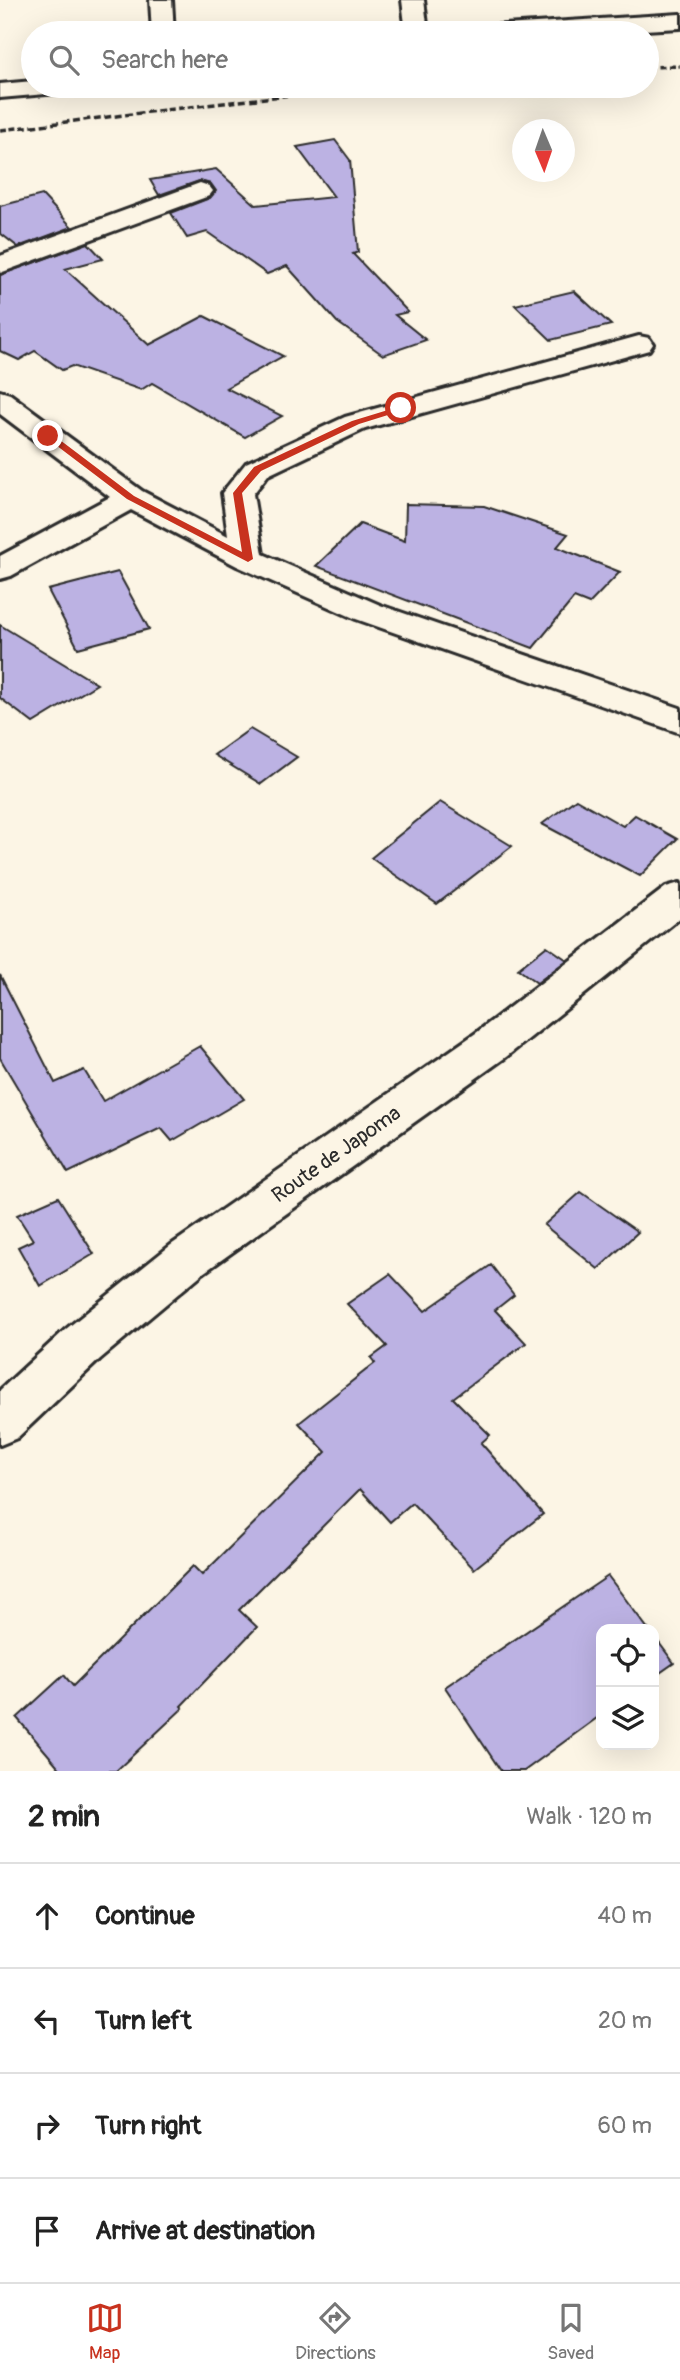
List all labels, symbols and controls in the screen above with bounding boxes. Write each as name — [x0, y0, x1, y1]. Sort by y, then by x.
search box — [21, 21, 659, 98]
icon: search — [45, 41, 83, 79]
text: Search here — [101, 44, 228, 76]
north arrow — [512, 119, 575, 182]
route start — [385, 392, 416, 423]
route end — [32, 420, 63, 451]
street label: Route de Japoma — [266, 1100, 406, 1209]
map controls — [596, 1624, 659, 1750]
button: locate — [596, 1624, 659, 1687]
button: layers — [596, 1687, 659, 1750]
text: 2 min — [28, 1798, 100, 1835]
text: Walk · 120 m — [526, 1802, 652, 1831]
icon: ahead — [28, 1897, 66, 1935]
text: Continue — [95, 1900, 195, 1932]
text: 40 m — [598, 1901, 652, 1930]
icon: left — [28, 2002, 66, 2040]
text: Turn left — [95, 2005, 191, 2037]
text: 20 m — [598, 2006, 652, 2035]
icon: right — [28, 2107, 66, 2145]
text: Turn right — [95, 2110, 201, 2142]
text: 60 m — [597, 2111, 652, 2140]
icon: arrive — [28, 2212, 66, 2250]
text: Arrive at destination — [95, 2215, 315, 2247]
tab: Map — [86, 2299, 124, 2365]
tab: Directions — [295, 2299, 376, 2365]
tab: Saved — [547, 2299, 594, 2365]

